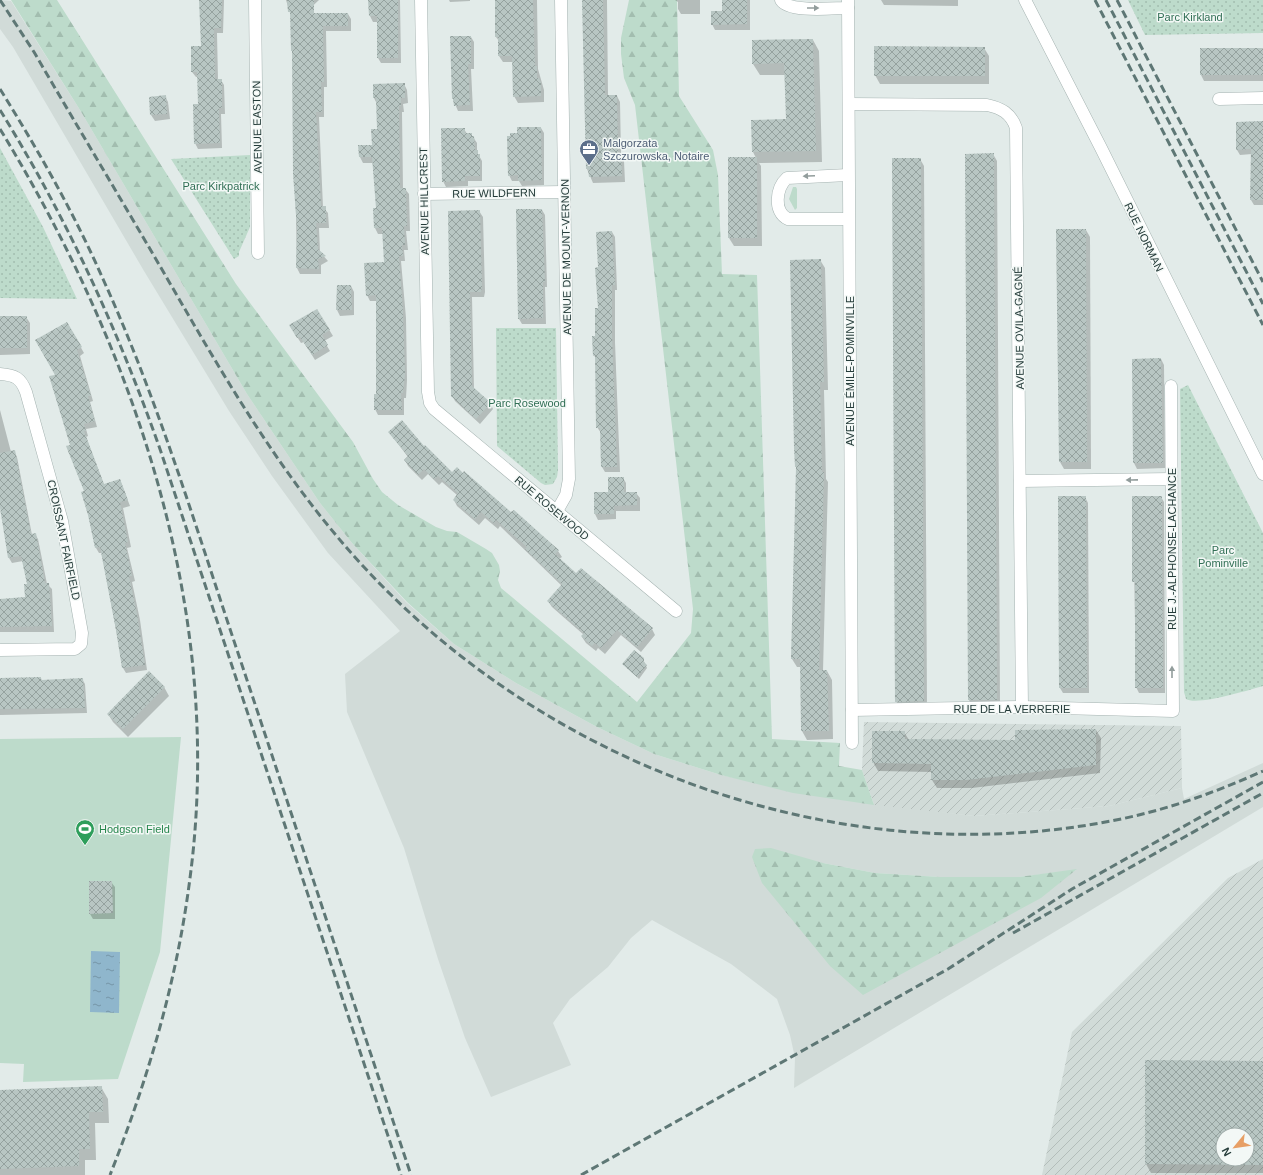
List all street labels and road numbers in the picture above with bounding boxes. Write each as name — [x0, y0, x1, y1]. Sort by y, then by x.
street label: AVENUE EASTON — [250, 81, 264, 173]
street label: AVENUE HILLCREST — [417, 147, 431, 255]
street label: AVENUE DE MOUNT-VERNON — [559, 179, 573, 335]
street label: RUE WILDFERN — [452, 186, 536, 200]
street label: RUE NORMAN — [1122, 201, 1166, 273]
street label: AVENUE OVILA-GAGNÉ — [1012, 266, 1026, 390]
street label: AVENUE ÉMILE-POMINVILLE — [844, 296, 856, 446]
street label: RUE J.-ALPHONSE-LACHANCE — [1166, 468, 1178, 630]
street label: RUE ROSEWOOD — [513, 474, 591, 542]
street label: CROISSANT FAIRFIELD — [45, 479, 83, 601]
street label: RUE DE LA VERRERIE — [954, 703, 1070, 715]

